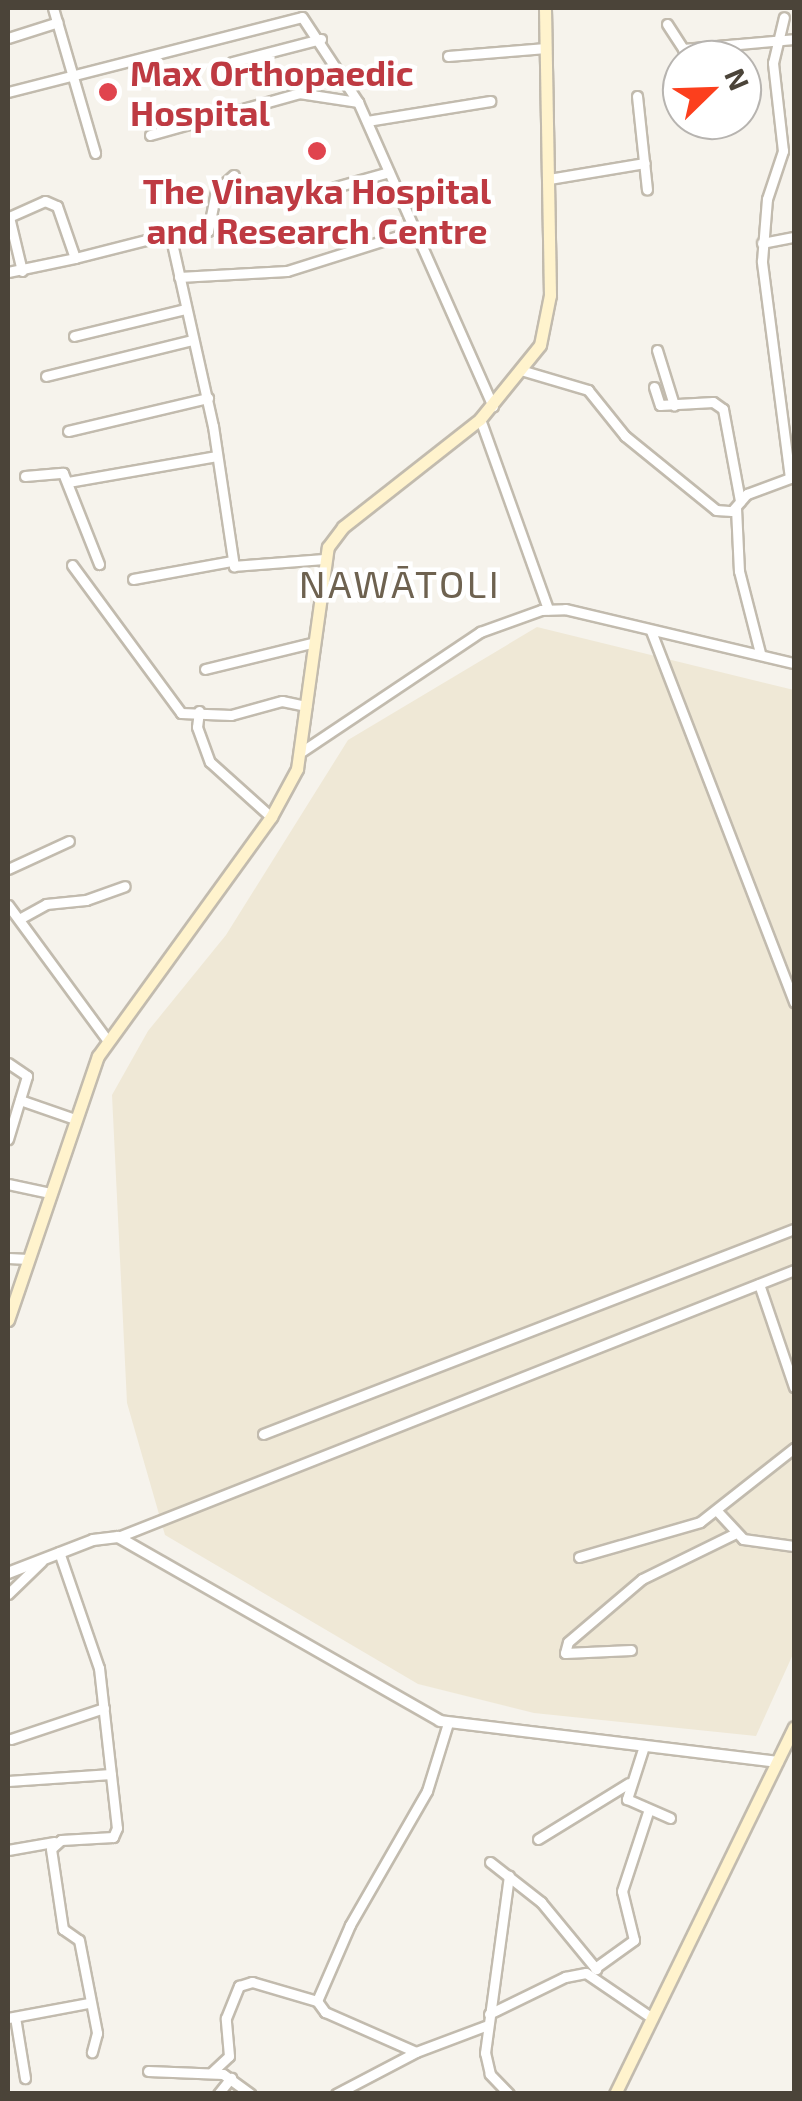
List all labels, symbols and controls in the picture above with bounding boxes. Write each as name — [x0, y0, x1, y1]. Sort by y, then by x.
north arrow — [662, 40, 762, 140]
place label: Max Orthopaedic Hospital — [130, 51, 413, 133]
text: N — [718, 63, 757, 95]
marker: Max Orthopaedic Hospital — [95, 79, 121, 105]
marker: The Vinayka Hospital and Research Centre — [304, 138, 330, 164]
place label: The Vinayka Hospital and Research Centre — [142, 169, 492, 251]
district label: NAWĀTOLI — [299, 561, 501, 607]

